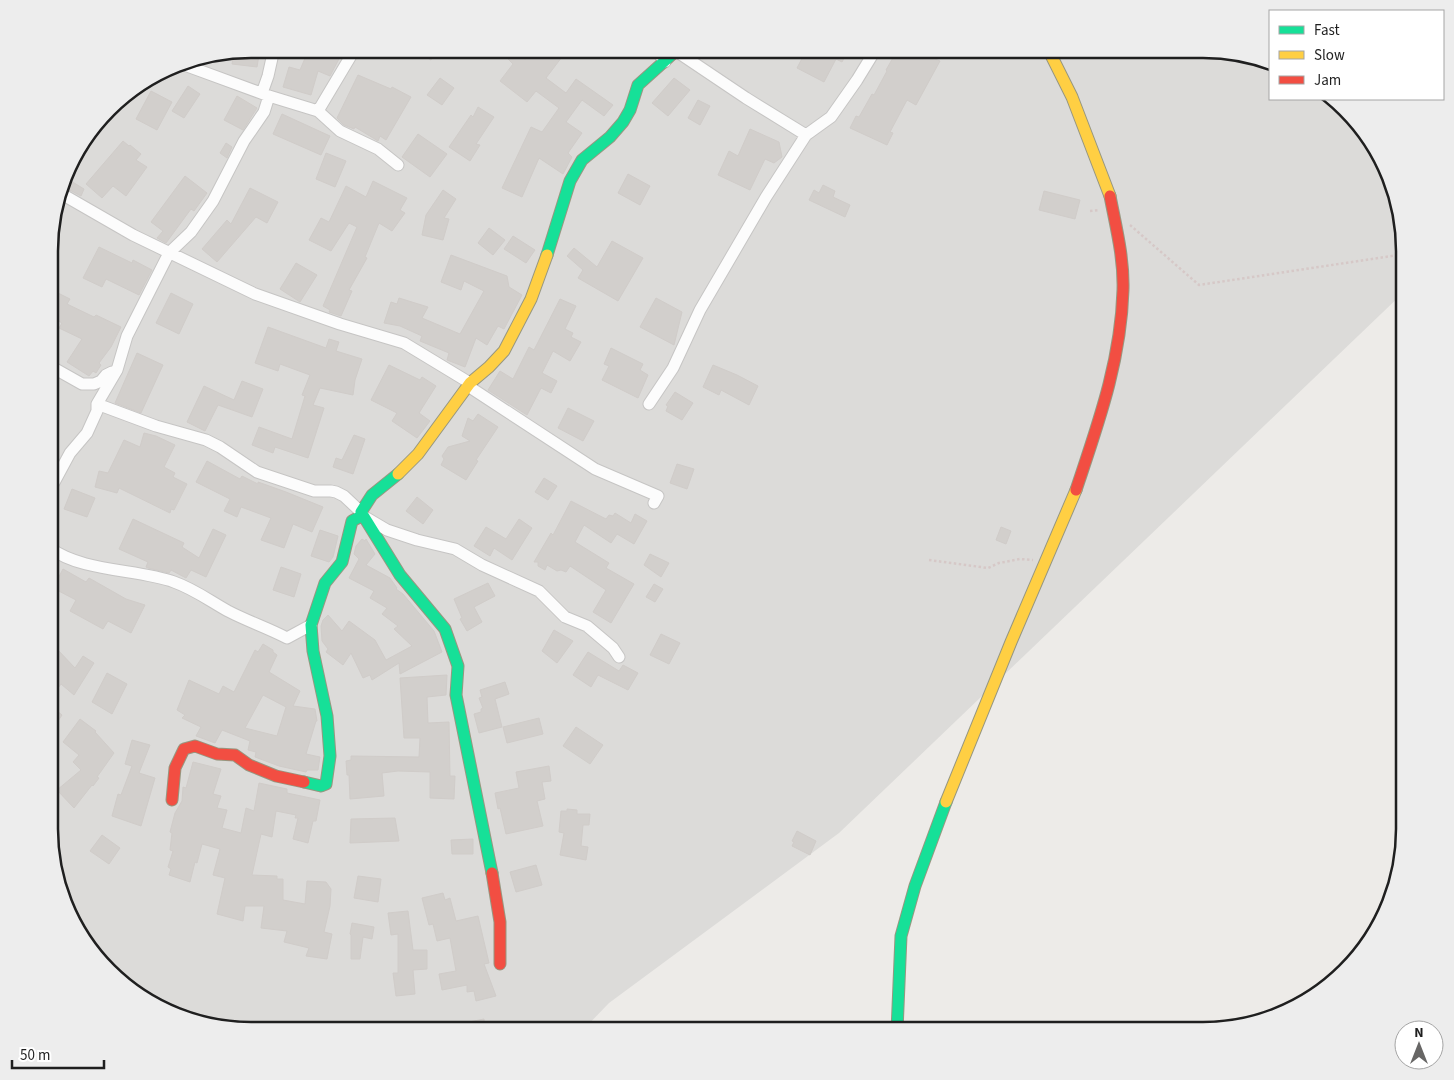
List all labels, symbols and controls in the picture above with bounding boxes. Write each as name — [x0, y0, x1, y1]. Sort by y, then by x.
legend — [1269, 10, 1444, 100]
text: Fast — [1314, 20, 1340, 41]
text: Slow — [1314, 45, 1345, 66]
text: Jam — [1314, 70, 1341, 91]
north arrow — [1394, 1020, 1444, 1070]
text: N — [1414, 1023, 1424, 1043]
scale bar — [12, 1038, 105, 1070]
text: 50 m — [20, 1045, 50, 1066]

